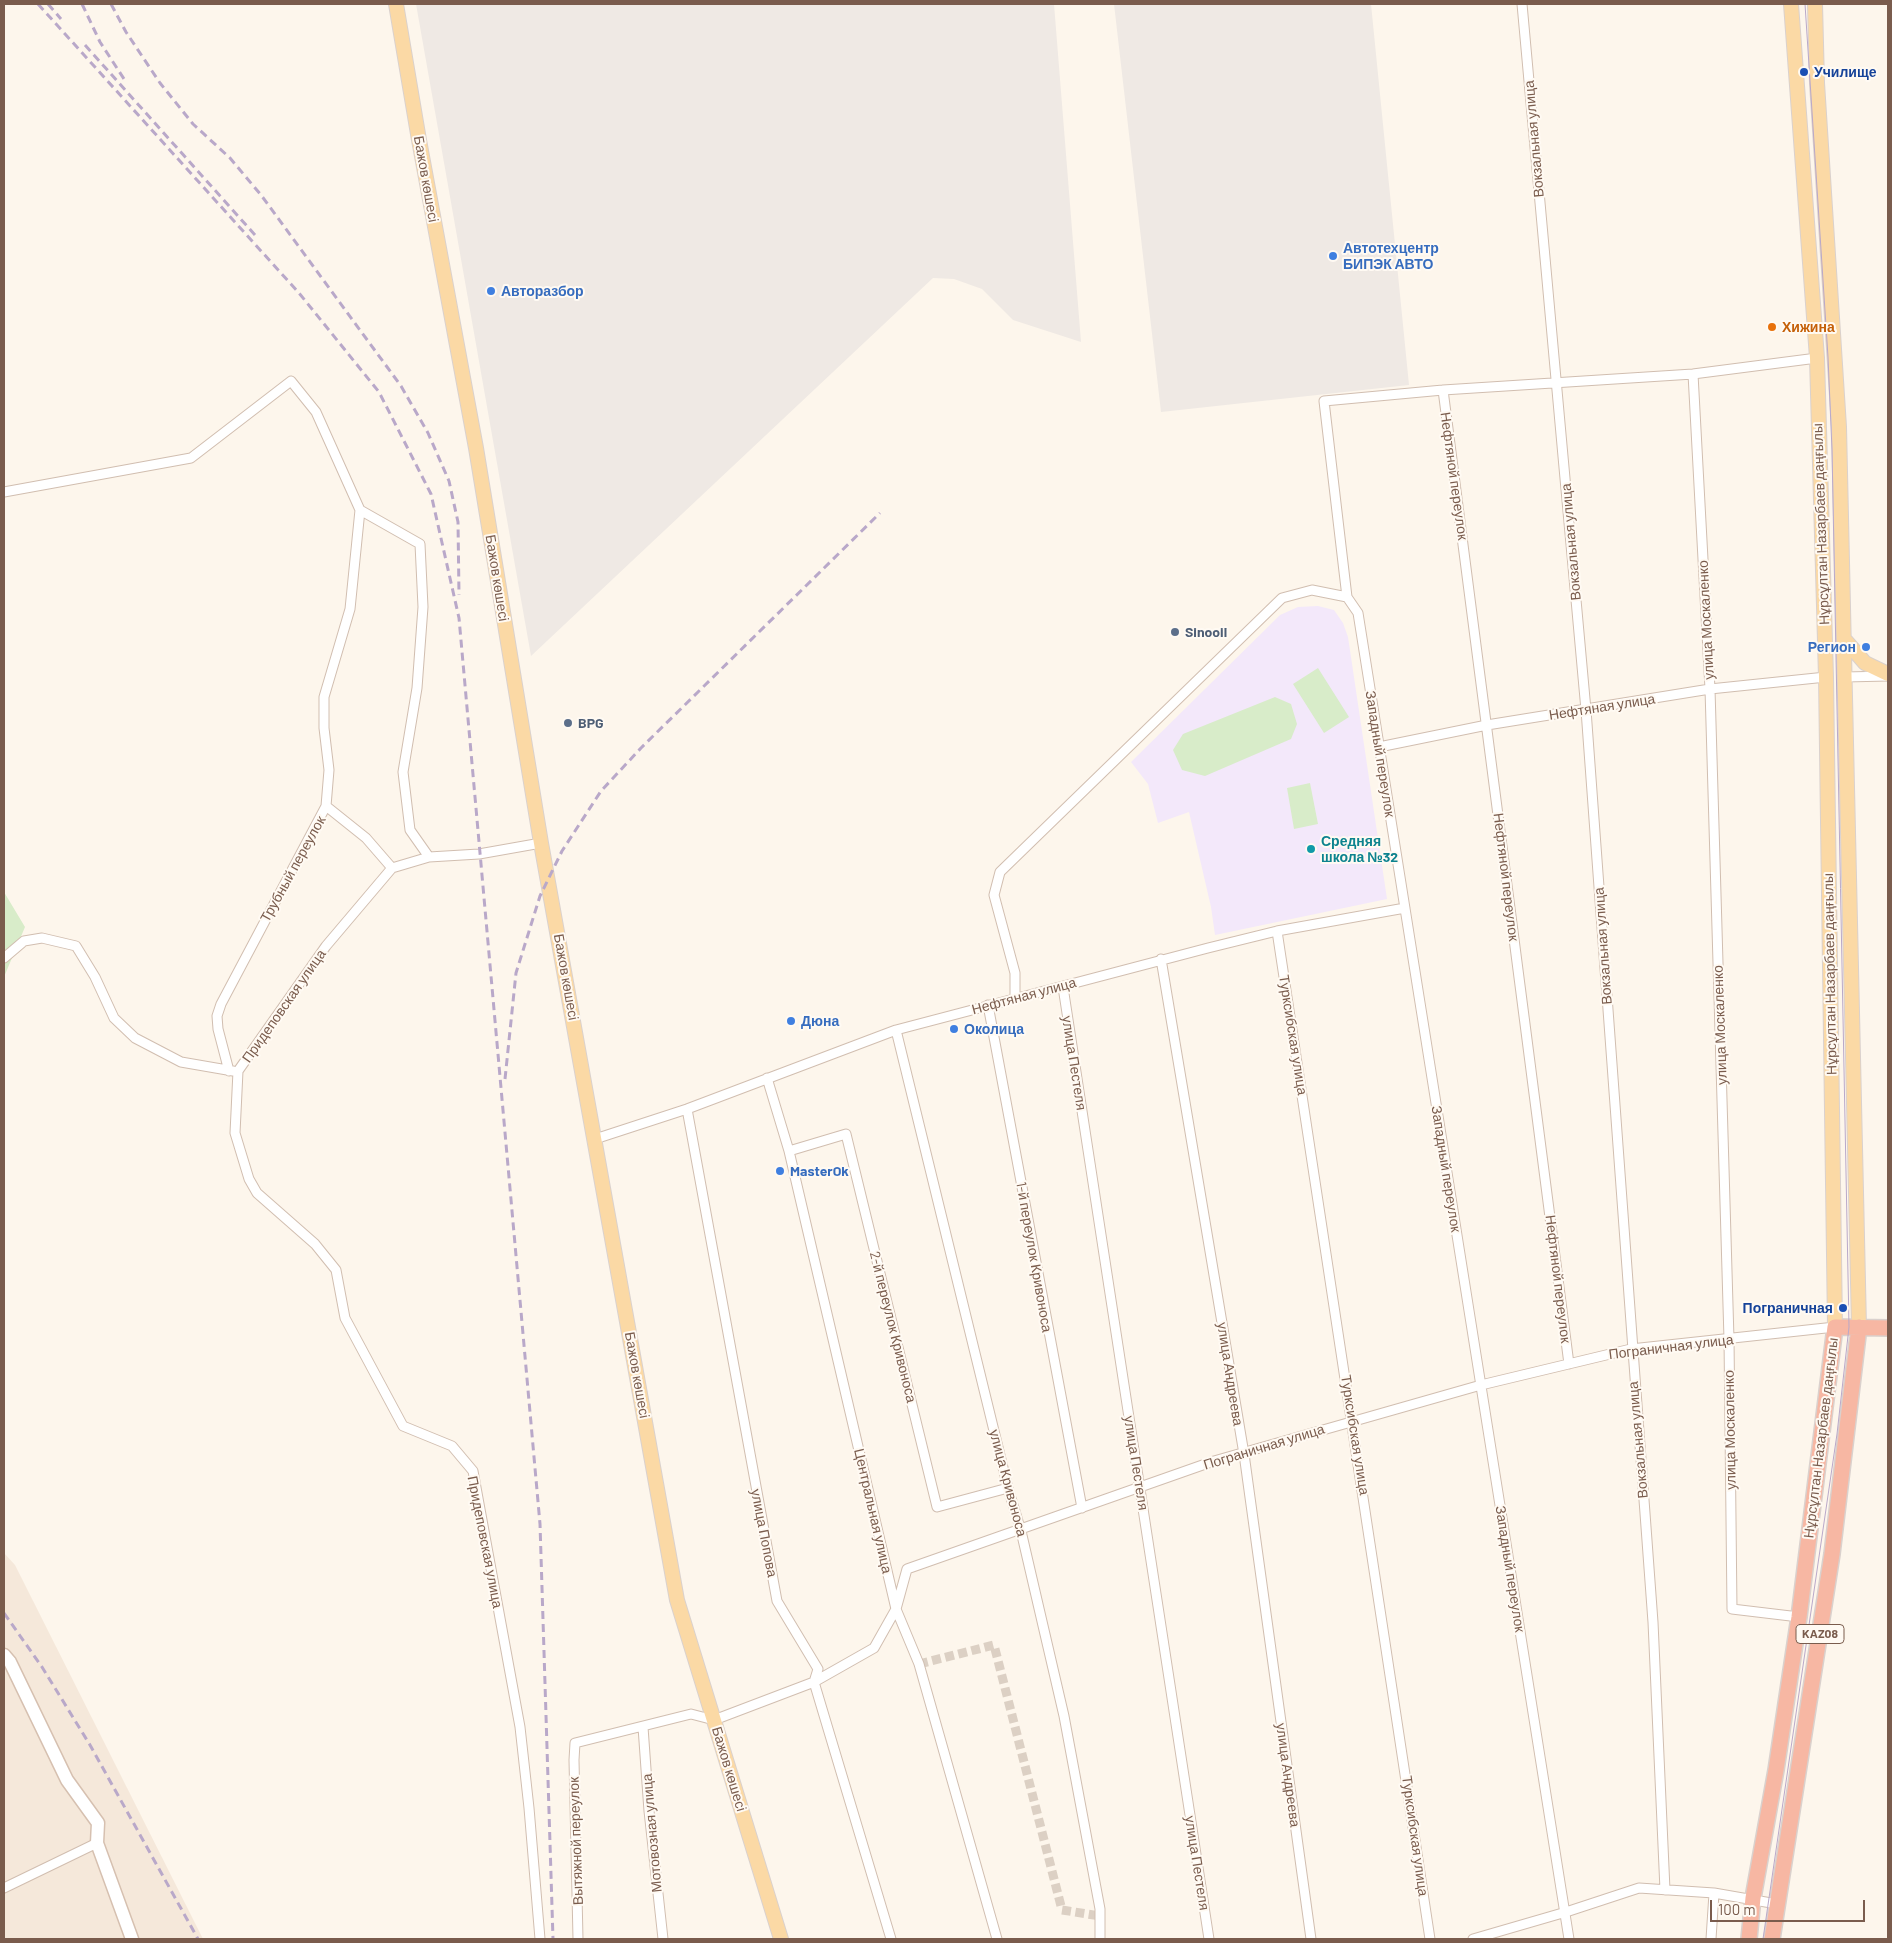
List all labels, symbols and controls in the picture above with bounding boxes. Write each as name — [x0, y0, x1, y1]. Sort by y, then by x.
place label: Училище — [1814, 64, 1877, 80]
marker: Училище — [1798, 66, 1810, 78]
street label: Вокзальная улица — [1521, 80, 1547, 198]
street label: Бажов көшесі — [410, 135, 442, 223]
place label: Автотехцентр БИПЭК АВТО — [1343, 240, 1439, 272]
marker: Автотехцентр БИПЭК АВТО — [1327, 250, 1339, 262]
place label: Авторазбор — [501, 283, 584, 299]
marker: Авторазбор — [485, 285, 497, 297]
place label: Хижина — [1782, 319, 1835, 335]
marker: Хижина — [1766, 321, 1778, 333]
street label: Нефтяной переулок — [1437, 411, 1471, 541]
street label: Нұрсұлтан Назарбаев даңғылы — [1809, 423, 1833, 625]
street label: Вокзальная улица — [1558, 483, 1584, 601]
street label: Бажов көшесі — [482, 534, 512, 622]
street label: улица Москаленко — [1694, 560, 1718, 680]
place label: Sinooil — [1185, 624, 1227, 640]
marker: Sinooil — [1169, 626, 1181, 638]
place label: Регион — [1808, 639, 1856, 655]
marker: Регион — [1860, 641, 1872, 653]
street label: Западный переулок — [1362, 690, 1398, 818]
street label: Нефтяная улица — [1548, 690, 1656, 724]
place label: BPG — [578, 715, 604, 731]
marker: BPG — [562, 717, 574, 729]
street label: Нефтяной переулок — [1490, 812, 1522, 942]
street label: Трубный переулок — [257, 813, 329, 925]
place label: Средняя школа №32 — [1321, 833, 1398, 866]
marker: Средняя школа №32 — [1305, 843, 1317, 855]
street label: Нұрсұлтан Назарбаев даңғылы — [1820, 873, 1840, 1075]
street label: Вокзальная улица — [1591, 887, 1615, 1005]
street label: Бажов көшесі — [550, 933, 582, 1021]
street label: Придеповская улица — [239, 946, 329, 1066]
street label: улица Москаленко — [1710, 965, 1730, 1085]
street label: Нефтяная улица — [970, 974, 1078, 1018]
street label: Турксибская улица — [1275, 974, 1311, 1096]
place label: Дюна — [801, 1013, 839, 1029]
marker: Дюна — [785, 1015, 797, 1027]
street label: улица Пестеля — [1058, 1015, 1090, 1111]
place label: Околица — [964, 1021, 1024, 1037]
marker: Околица — [948, 1023, 960, 1035]
street label: Западный переулок — [1428, 1105, 1464, 1233]
place label: MasterOk — [790, 1163, 849, 1179]
marker: MasterOk — [774, 1165, 786, 1177]
street label: 1-й переулок Кривоноса — [1012, 1180, 1056, 1334]
street label: Нефтяной переулок — [1542, 1214, 1574, 1344]
street label: 2-й переулок Кривоноса — [866, 1250, 920, 1404]
place label: Пограничная — [1743, 1300, 1833, 1316]
marker: Пограничная — [1837, 1302, 1849, 1314]
street label: улица Андреева — [1213, 1321, 1247, 1427]
street label: Бажов көшесі — [621, 1331, 653, 1419]
street label: Пограничная улица — [1608, 1331, 1734, 1363]
street label: Нұрсұлтан Назарбаев даңғылы — [1800, 1337, 1842, 1539]
street label: улица Москаленко — [1721, 1370, 1739, 1490]
street label: Турксибская улица — [1337, 1374, 1373, 1496]
street label: Вокзальная улица — [1625, 1381, 1651, 1499]
street label: улица Пестеля — [1120, 1415, 1152, 1511]
street label: Пограничная улица — [1201, 1421, 1327, 1473]
street label: улица Кривоноса — [986, 1427, 1030, 1539]
street label: Центральная улица — [850, 1447, 896, 1575]
street label: Придеповская улица — [464, 1474, 506, 1610]
street label: улица Попова — [747, 1487, 781, 1579]
street label: Западный переулок — [1492, 1505, 1528, 1633]
road number: KAZ08 — [1796, 1625, 1844, 1644]
street label: улица Андреева — [1272, 1722, 1304, 1828]
street label: Бажов көшесі — [708, 1725, 750, 1813]
street label: Мотовозная улица — [638, 1773, 666, 1893]
street label: Турксибская улица — [1398, 1775, 1432, 1897]
street label: Вытяжной переулок — [565, 1776, 587, 1906]
street label: улица Пестеля — [1181, 1815, 1213, 1911]
scale bar — [1712, 1890, 1867, 1922]
text: 100 m — [1718, 1900, 1756, 1918]

